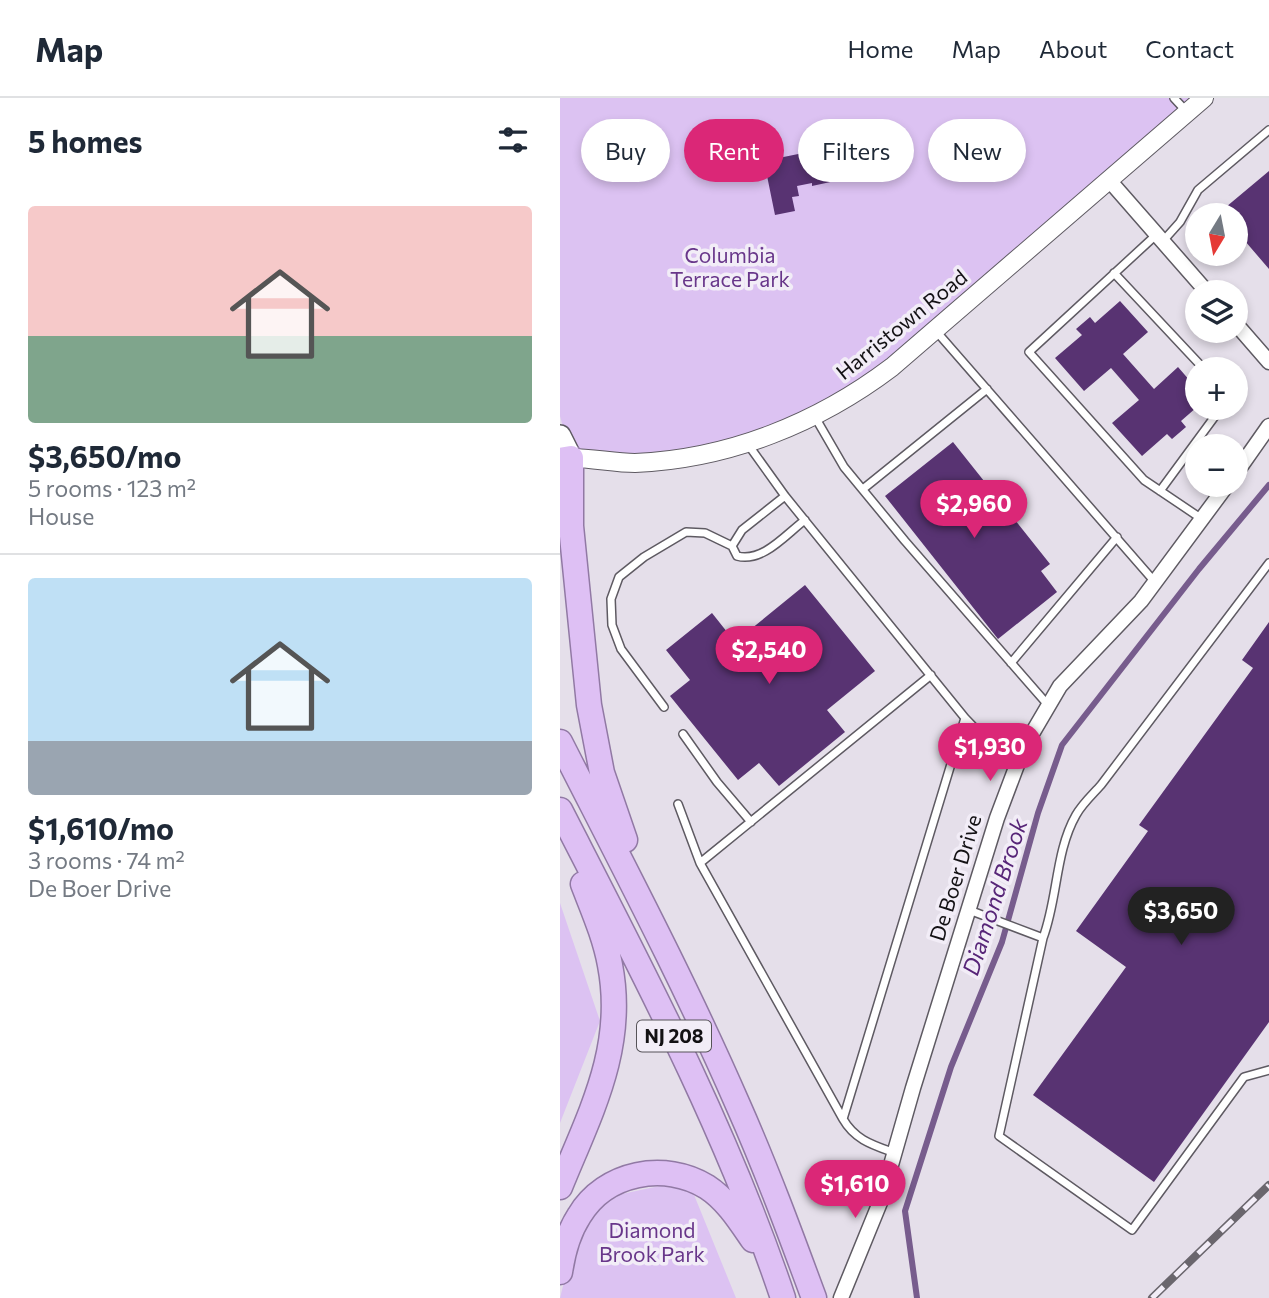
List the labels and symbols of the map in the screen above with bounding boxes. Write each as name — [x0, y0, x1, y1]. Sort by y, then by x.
north arrow — [1185, 203, 1248, 266]
park label: Columbia Terrace Park — [670, 242, 790, 291]
street label: Harristown Road — [831, 263, 971, 384]
pin: $2,960 — [917, 480, 1031, 540]
pin: $2,540 — [712, 626, 826, 686]
pin: $1,930 — [933, 724, 1047, 783]
street label: De Boer Drive — [923, 811, 986, 944]
water label: Diamond Brook — [956, 814, 1033, 979]
pin: $3,650 — [1124, 888, 1238, 947]
road number: NJ 208 — [637, 1020, 711, 1052]
pin: $1,610 — [798, 1160, 912, 1220]
park label: Diamond Brook Park — [599, 1217, 705, 1266]

